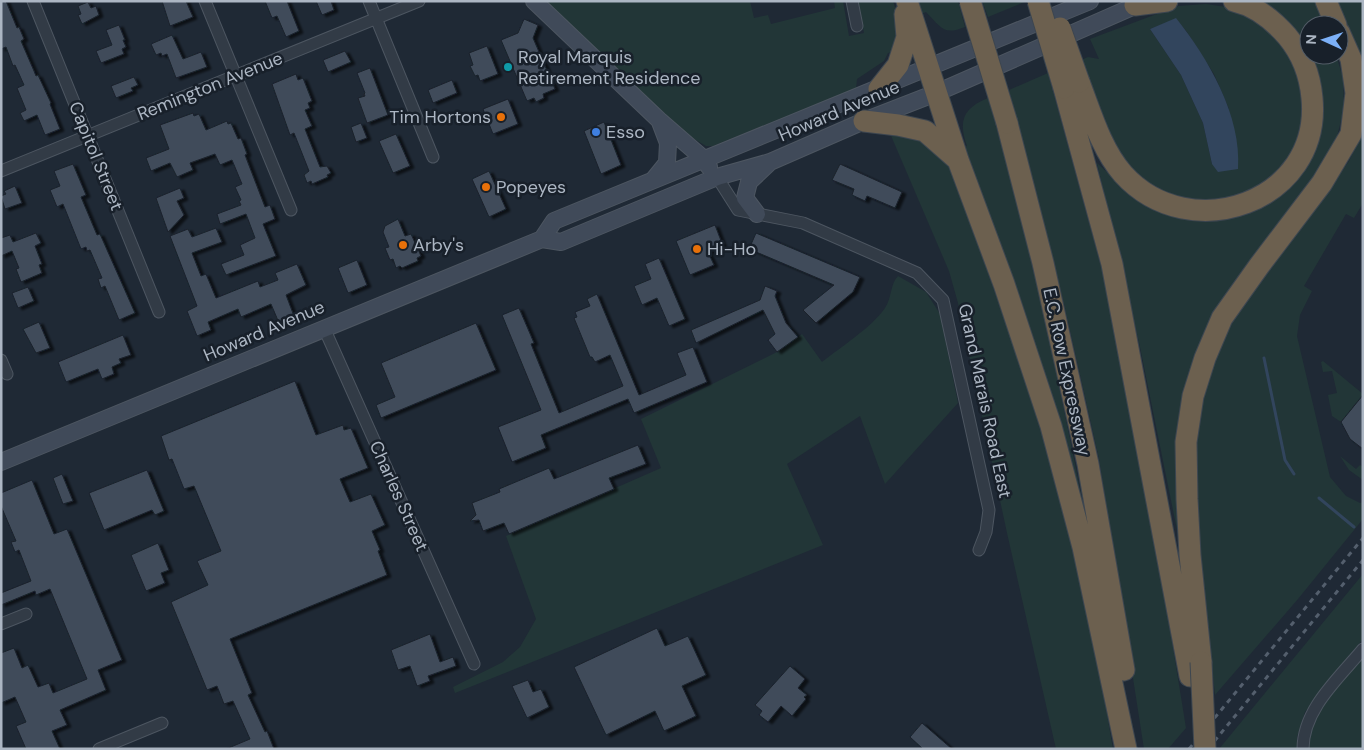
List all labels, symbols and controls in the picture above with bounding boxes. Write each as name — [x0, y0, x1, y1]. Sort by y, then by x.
north arrow — [1299, 15, 1349, 65]
text: N — [1302, 34, 1320, 45]
place label: Royal Marquis Retirement Residence — [518, 45, 701, 90]
street label: Remington Avenue — [134, 46, 286, 126]
marker: Royal Marquis Retirement Residence — [502, 61, 514, 73]
street label: Howard Avenue — [775, 75, 903, 147]
street label: Capitol Street — [63, 98, 129, 214]
place label: Tim Hortons — [389, 105, 491, 129]
marker: Tim Hortons — [495, 111, 507, 123]
place label: Esso — [606, 120, 645, 144]
marker: Esso — [590, 126, 602, 138]
place label: Popeyes — [496, 175, 566, 199]
marker: Popeyes — [480, 181, 492, 193]
place label: Arby's — [413, 233, 464, 257]
place label: Hi-Ho — [707, 237, 756, 261]
marker: Arby's — [397, 239, 409, 251]
marker: Hi-Ho — [691, 243, 703, 255]
street label: E.C. Row Expressway — [1037, 286, 1097, 458]
street label: Howard Avenue — [200, 295, 328, 367]
street label: Grand Marais Road East — [953, 301, 1017, 501]
street label: Charles Street — [364, 437, 434, 555]

